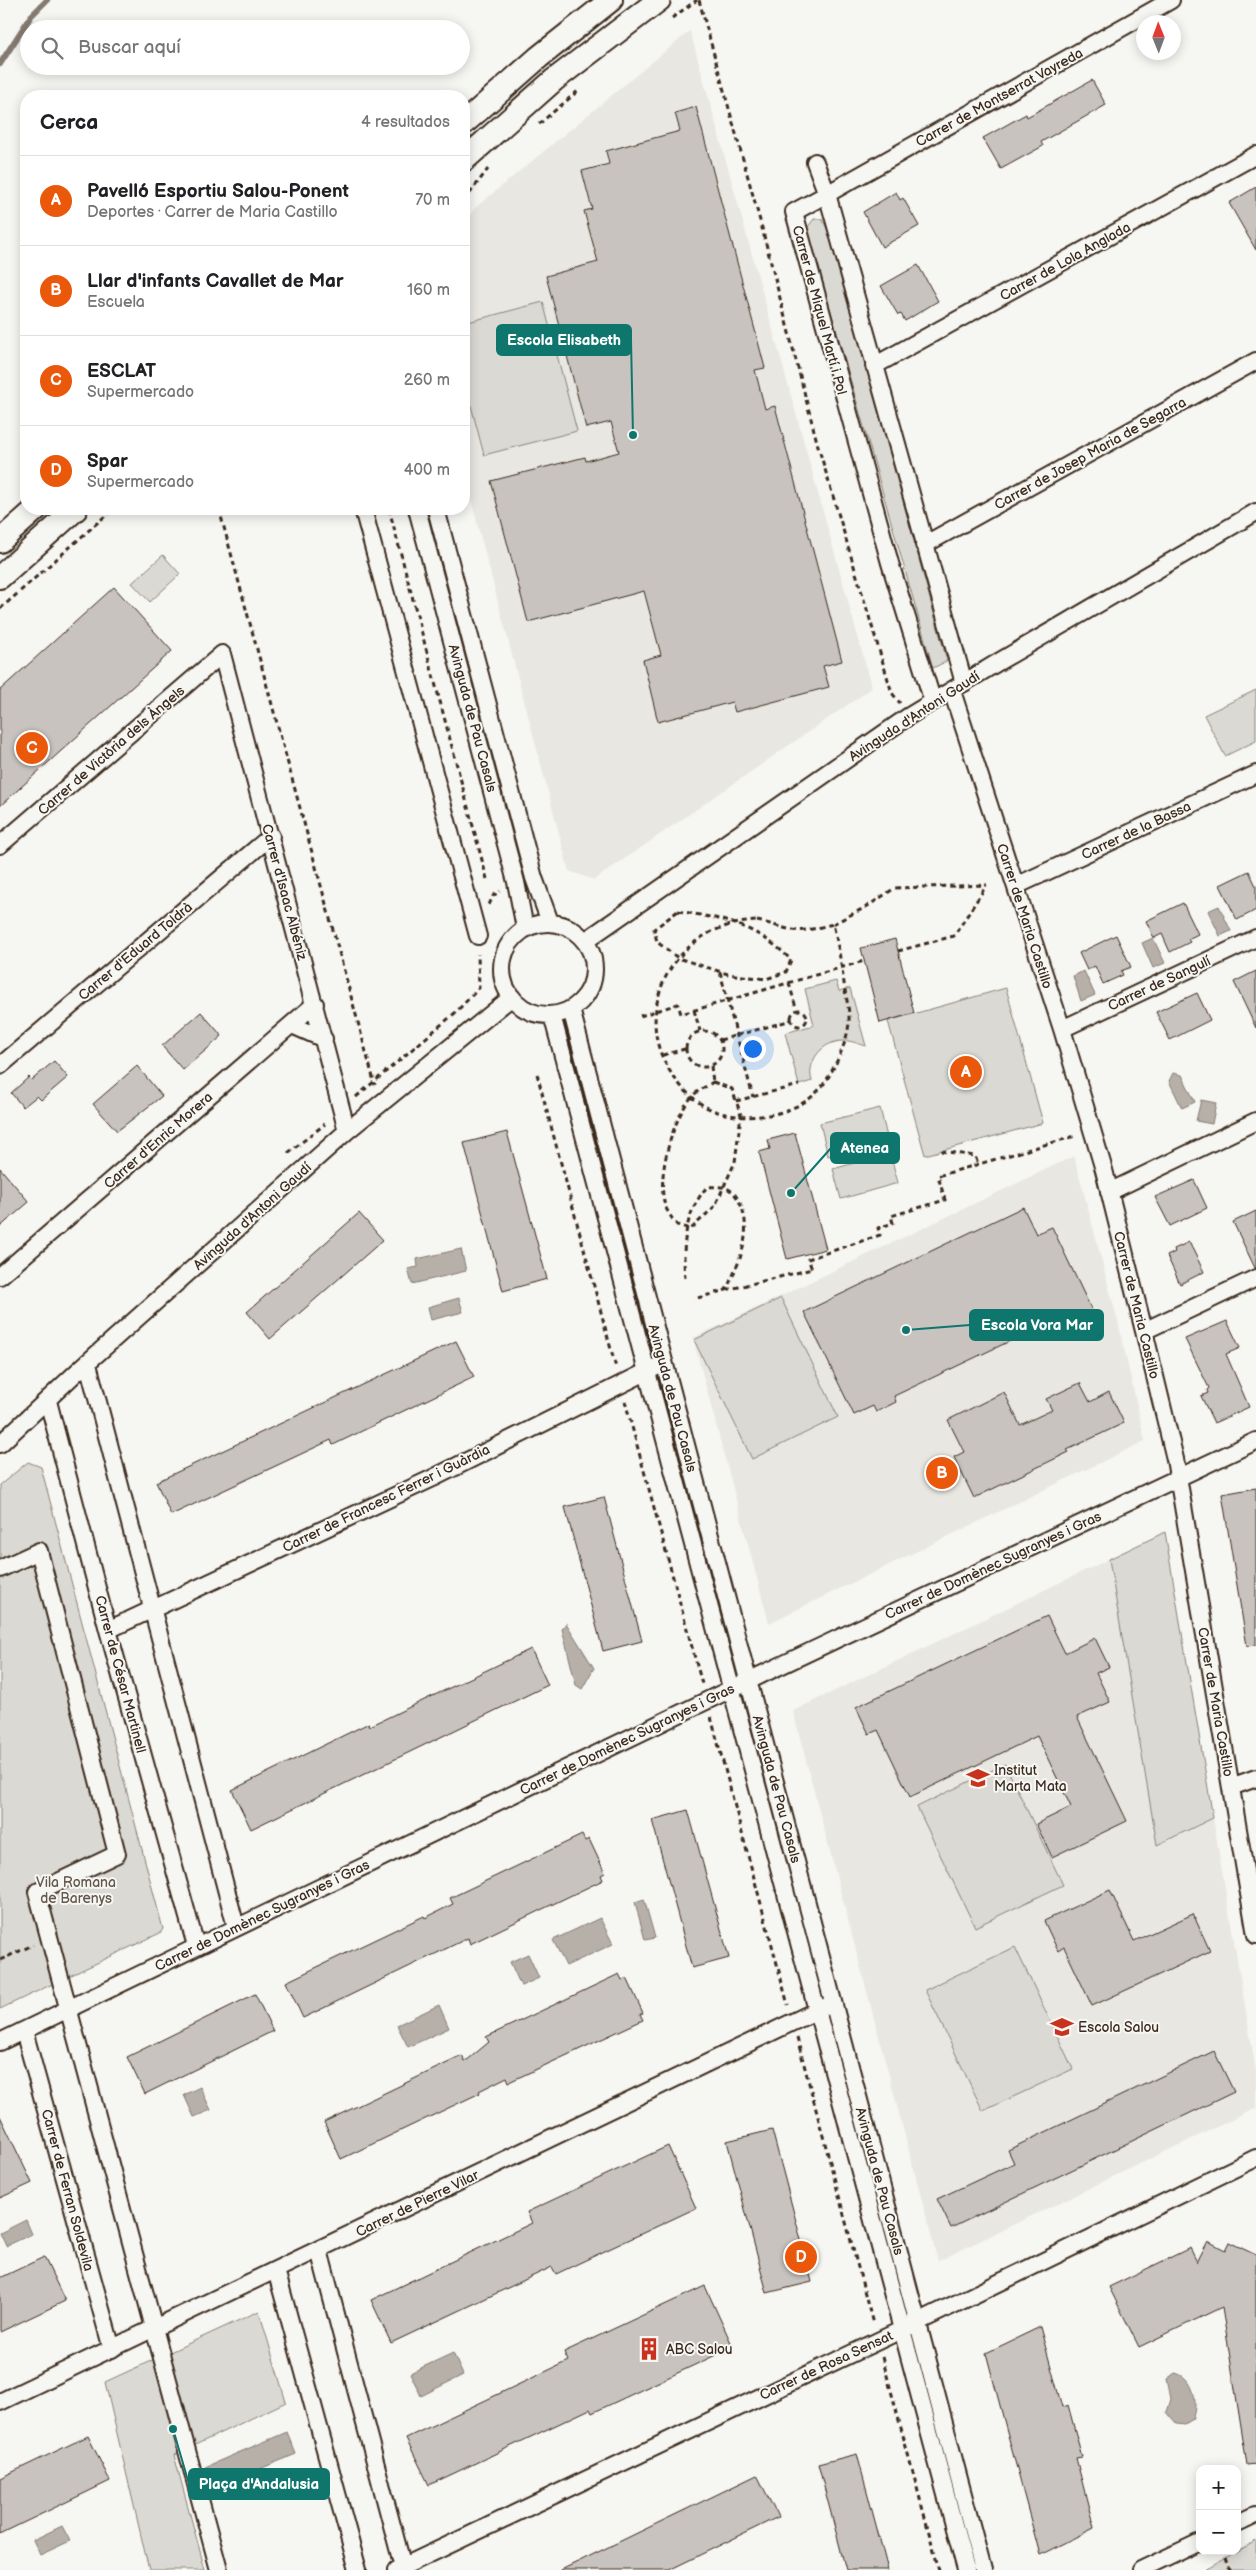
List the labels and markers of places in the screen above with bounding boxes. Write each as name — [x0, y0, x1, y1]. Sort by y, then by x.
callout: Escola Elisabeth — [497, 325, 631, 355]
pin: C — [16, 729, 48, 767]
pin: A — [950, 1053, 982, 1091]
callout: Atenea — [831, 1133, 899, 1163]
callout: Escola Vora Mar — [970, 1310, 1103, 1340]
pin: B — [926, 1454, 958, 1492]
place label: Institut Marta Mata — [994, 1762, 1067, 1795]
school or university icon: Institut Marta Mata — [965, 1765, 991, 1791]
school or university icon: Escola Salou — [1049, 2014, 1075, 2040]
place label: Escola Salou — [1078, 2019, 1159, 2036]
pin: D — [785, 2238, 817, 2276]
building icon: ABC Salou — [636, 2336, 662, 2362]
place label: ABC Salou — [666, 2341, 733, 2358]
callout: Plaça d'Andalusia — [189, 2469, 329, 2499]

